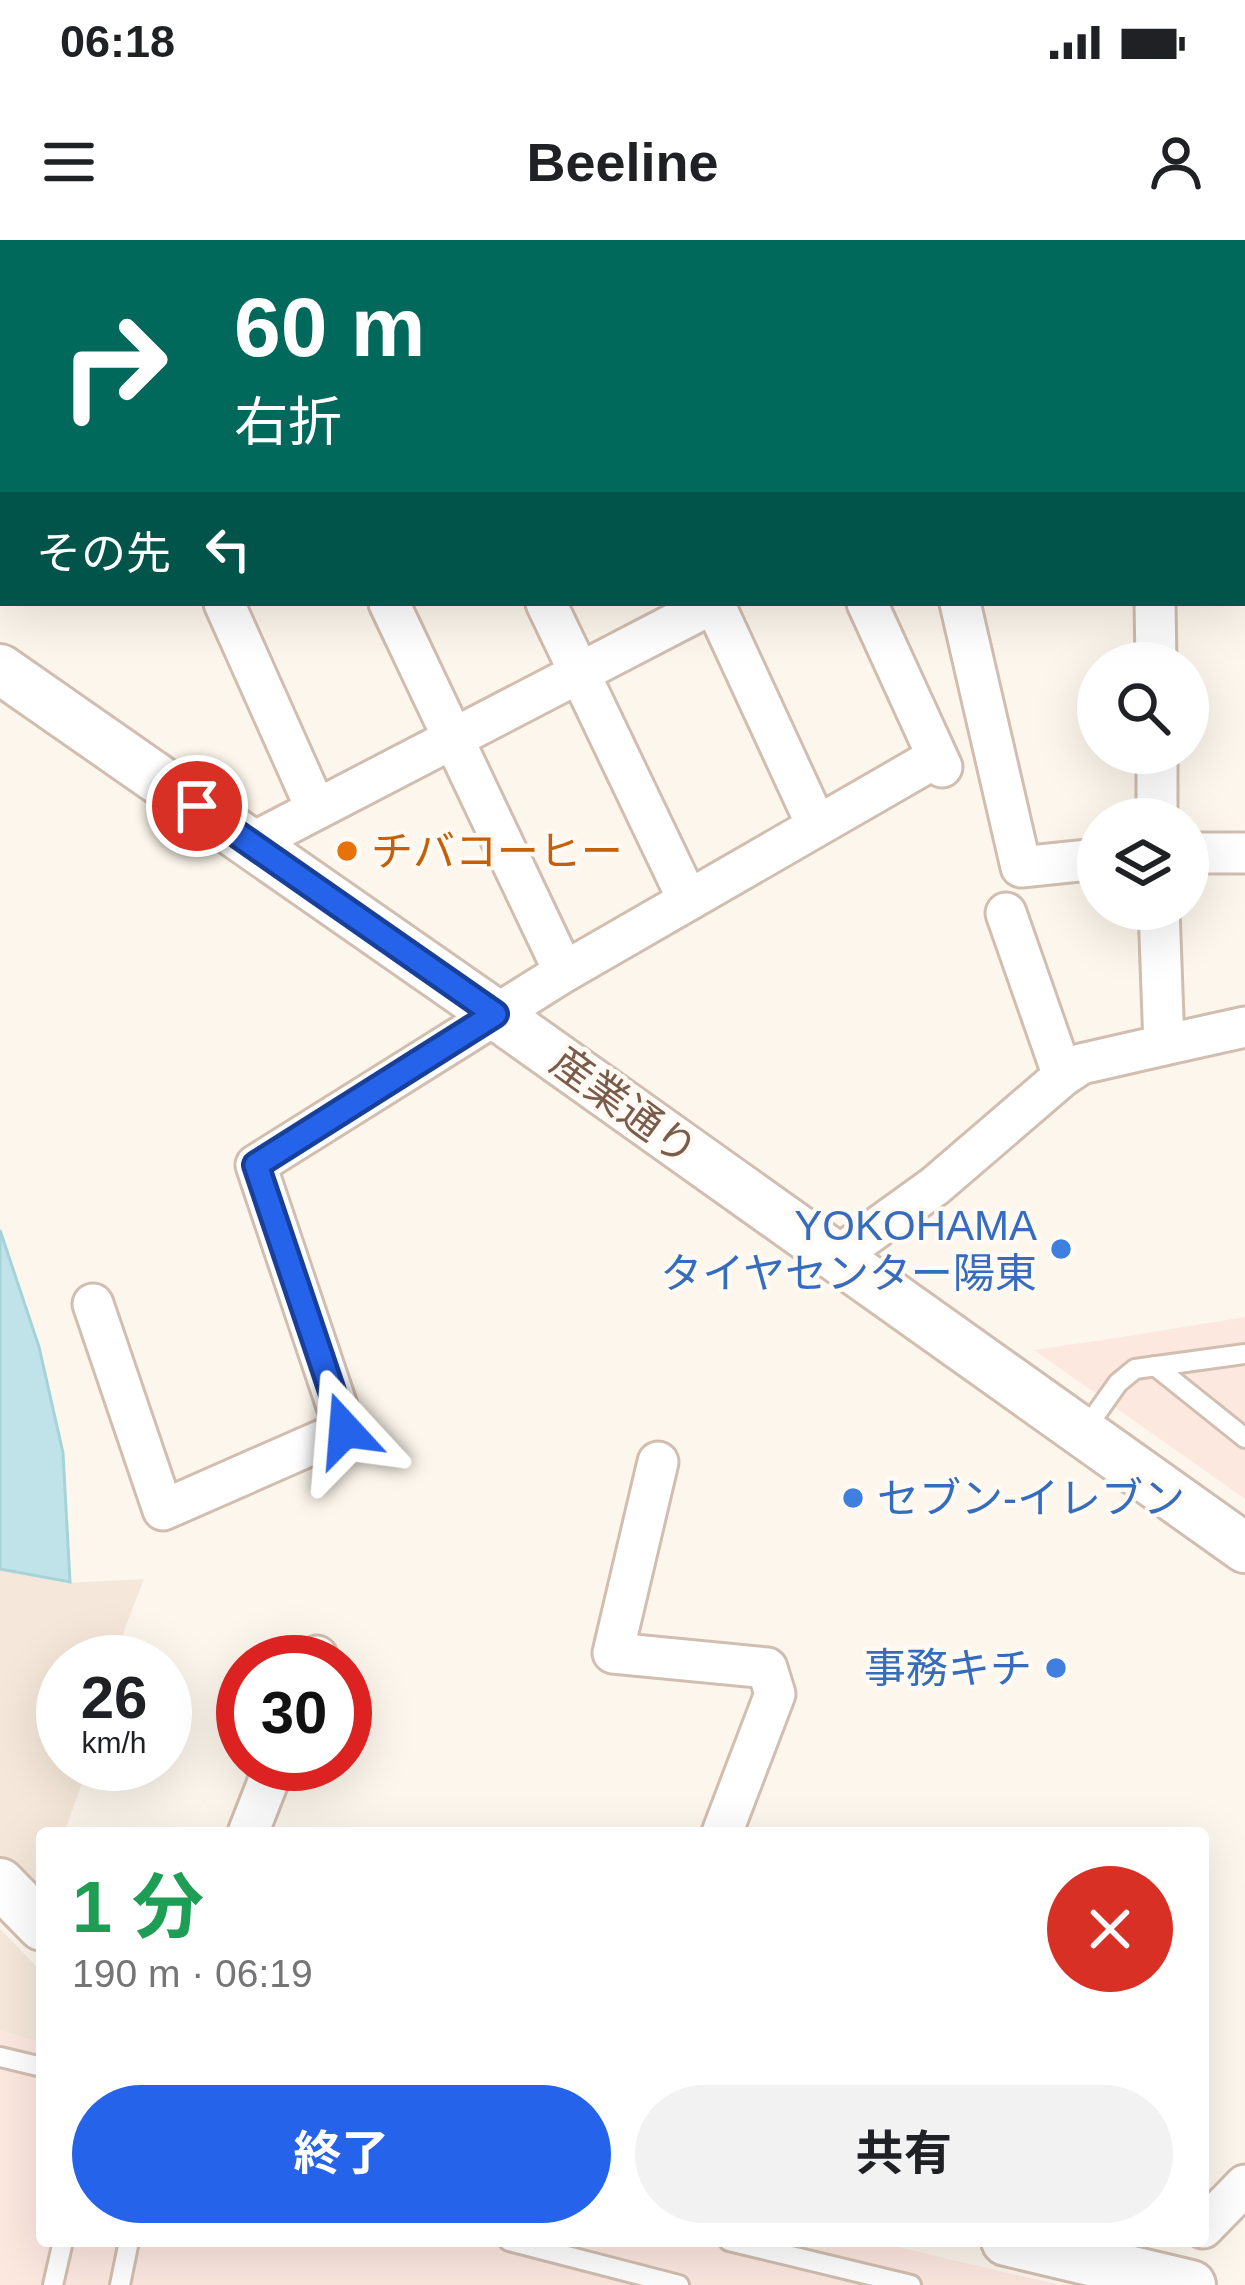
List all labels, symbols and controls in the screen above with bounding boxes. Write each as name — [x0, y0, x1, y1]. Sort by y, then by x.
text: 06:18 — [60, 16, 175, 67]
icon: menu — [36, 129, 102, 195]
icon: person — [1143, 129, 1209, 195]
text: Beeline — [526, 132, 719, 192]
text: 60 m — [234, 280, 425, 374]
icon: right — [36, 288, 192, 444]
text: 右折 — [234, 392, 342, 452]
icon: left — [195, 516, 261, 582]
text: その先 — [36, 528, 171, 579]
map controls — [1077, 642, 1209, 930]
button: search — [1077, 642, 1209, 774]
pin — [146, 755, 248, 857]
icon: arrive — [164, 773, 230, 839]
button: layers — [1077, 798, 1209, 930]
place label: チバコーヒー — [371, 828, 623, 875]
marker: チバコーヒー — [334, 838, 360, 864]
street label: 産業通り — [542, 1038, 706, 1174]
place label: YOKOHAMA タイヤセンター陽東 — [660, 1202, 1037, 1297]
marker: YOKOHAMA タイヤセンター陽東 — [1048, 1236, 1074, 1262]
position arrow — [282, 1367, 408, 1493]
place label: セブン-イレブン — [877, 1475, 1185, 1522]
marker: セブン-イレブン — [840, 1485, 866, 1511]
speed limit sign: 30 — [216, 1635, 372, 1791]
place label: 事務キチ — [864, 1645, 1032, 1692]
marker: 事務キチ — [1043, 1655, 1069, 1681]
text: 26 — [81, 1664, 147, 1731]
text: km/h — [81, 1726, 147, 1759]
button: close — [1047, 1866, 1173, 1992]
text: 1 分 — [72, 1867, 204, 1947]
text: 190 m · 06:19 — [72, 1952, 313, 1995]
button: 終了 — [72, 2085, 611, 2223]
button: 共有 — [635, 2085, 1173, 2223]

